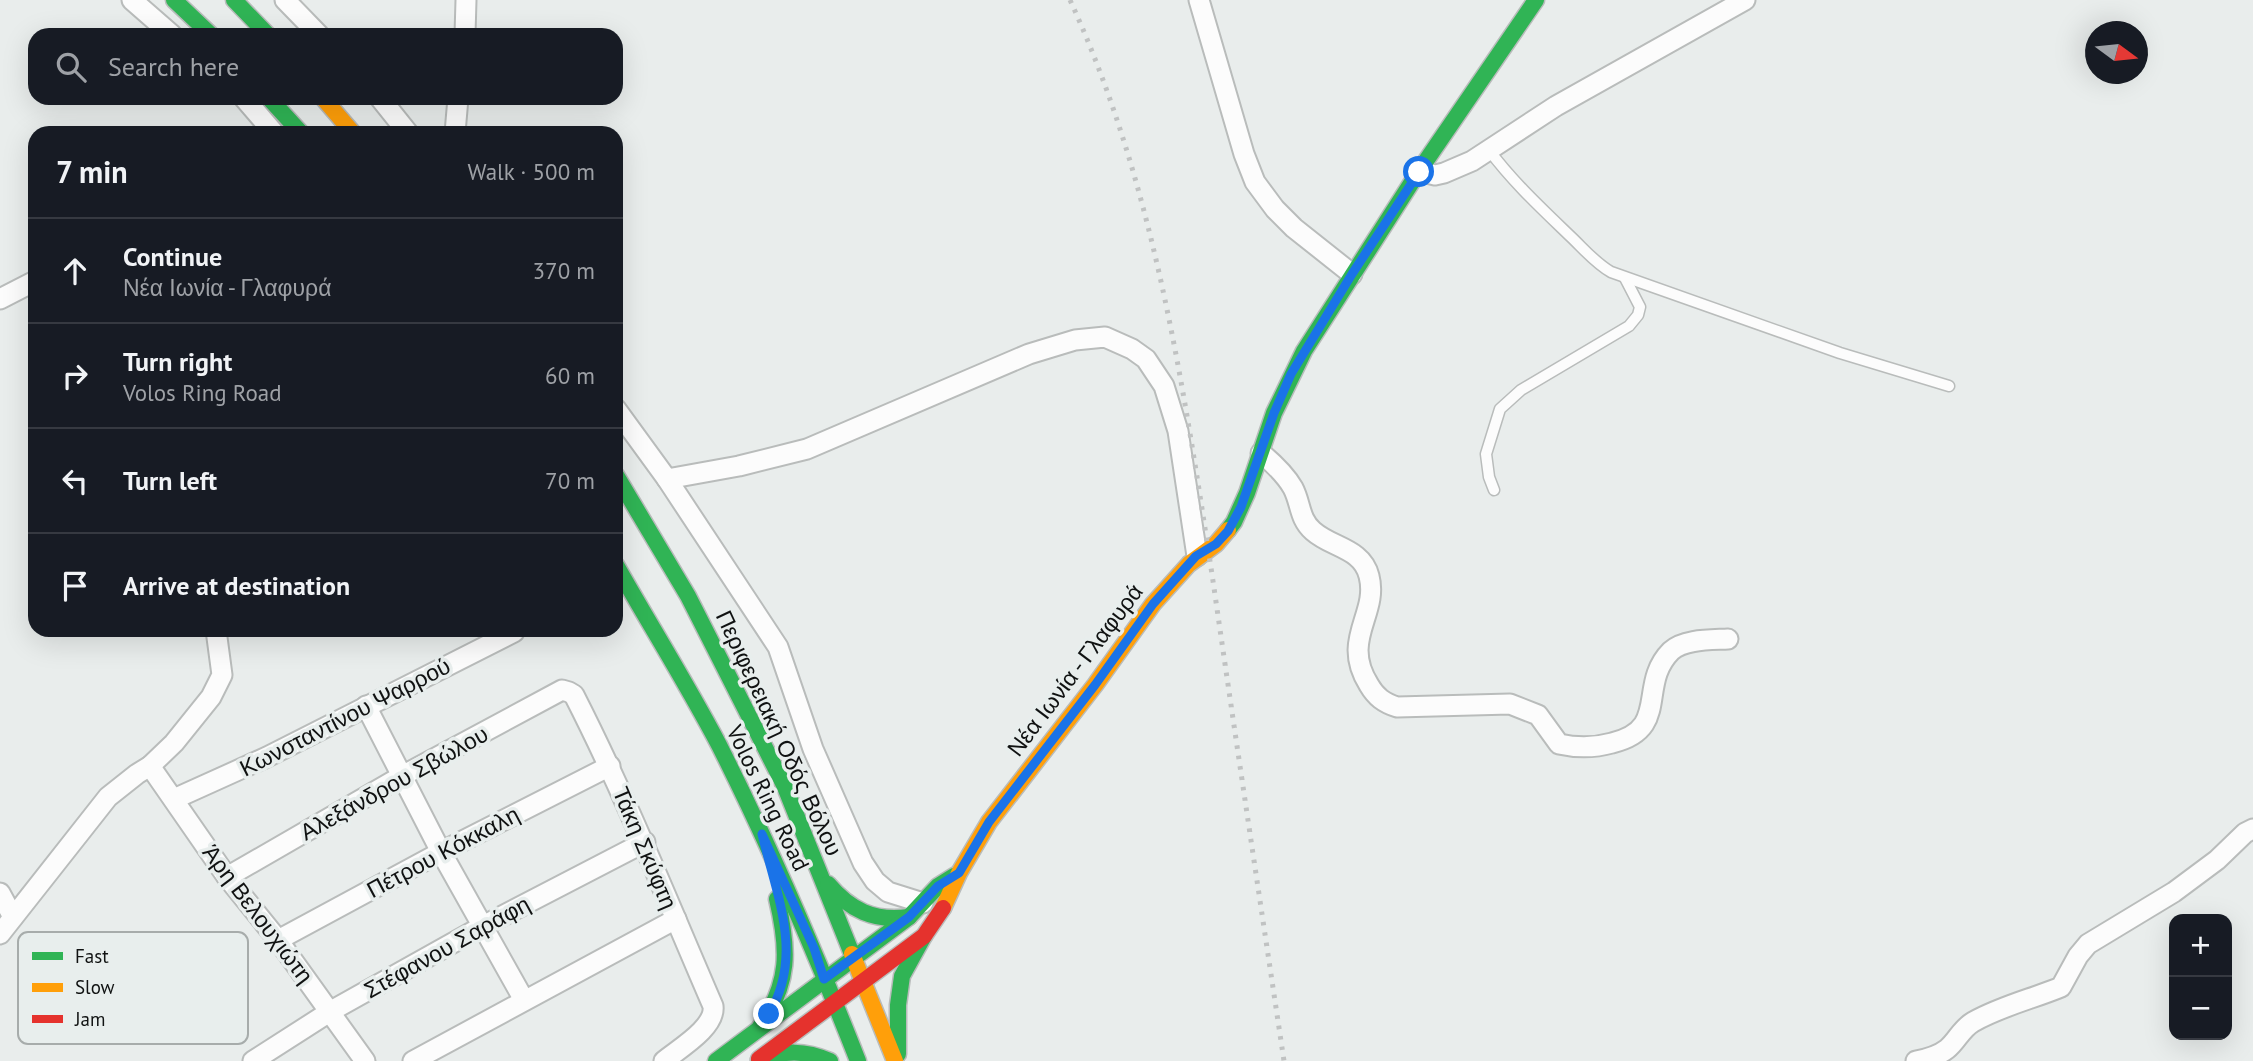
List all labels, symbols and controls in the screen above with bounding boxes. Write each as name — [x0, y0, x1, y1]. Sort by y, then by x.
north arrow — [2085, 21, 2148, 84]
search box — [28, 28, 623, 105]
icon: search — [52, 48, 90, 86]
text: Search here — [108, 50, 239, 83]
text: 7 min — [56, 152, 128, 191]
route start — [1403, 156, 1434, 187]
text: Walk · 500 m — [468, 157, 595, 186]
text: Continue — [123, 240, 222, 273]
icon: ahead — [56, 252, 94, 290]
text: 370 m — [533, 256, 595, 285]
text: Νέα Ιωνία - Γλαφυρά — [123, 273, 331, 302]
text: Turn right — [123, 345, 232, 378]
icon: right — [56, 357, 94, 395]
text: 60 m — [545, 361, 595, 390]
text: Volos Ring Road — [123, 378, 282, 407]
icon: left — [56, 462, 94, 500]
text: Turn left — [123, 464, 217, 497]
text: 70 m — [545, 466, 595, 495]
icon: arrive — [56, 567, 94, 605]
text: Arrive at destination — [123, 569, 350, 602]
street label: Νέα Ιωνία - Γλαφυρά — [1000, 578, 1149, 762]
street label: Περιφερειακή Οδός Βόλου — [710, 606, 849, 860]
street label: Κωνσταντίνου Ψαρρού — [235, 651, 455, 782]
street label: Αλεξάνδρου Σβώλου — [295, 719, 493, 846]
street label: Volos Ring Road — [720, 719, 816, 875]
street label: Τάκη Σκύφτη — [607, 782, 684, 913]
street label: Πέτρου Κόκκαλη — [361, 799, 524, 904]
street label: Άρη Βελουχιώτη — [197, 839, 320, 989]
street label: Στέφανου Σαράφη — [359, 889, 535, 1004]
map controls — [2169, 914, 2232, 1040]
button: + — [2169, 914, 2232, 977]
legend — [18, 932, 248, 1044]
text: Fast — [75, 944, 109, 968]
text: Slow — [75, 975, 115, 999]
button: − — [2169, 977, 2232, 1040]
route end — [753, 998, 784, 1029]
text: Jam — [74, 1007, 105, 1031]

